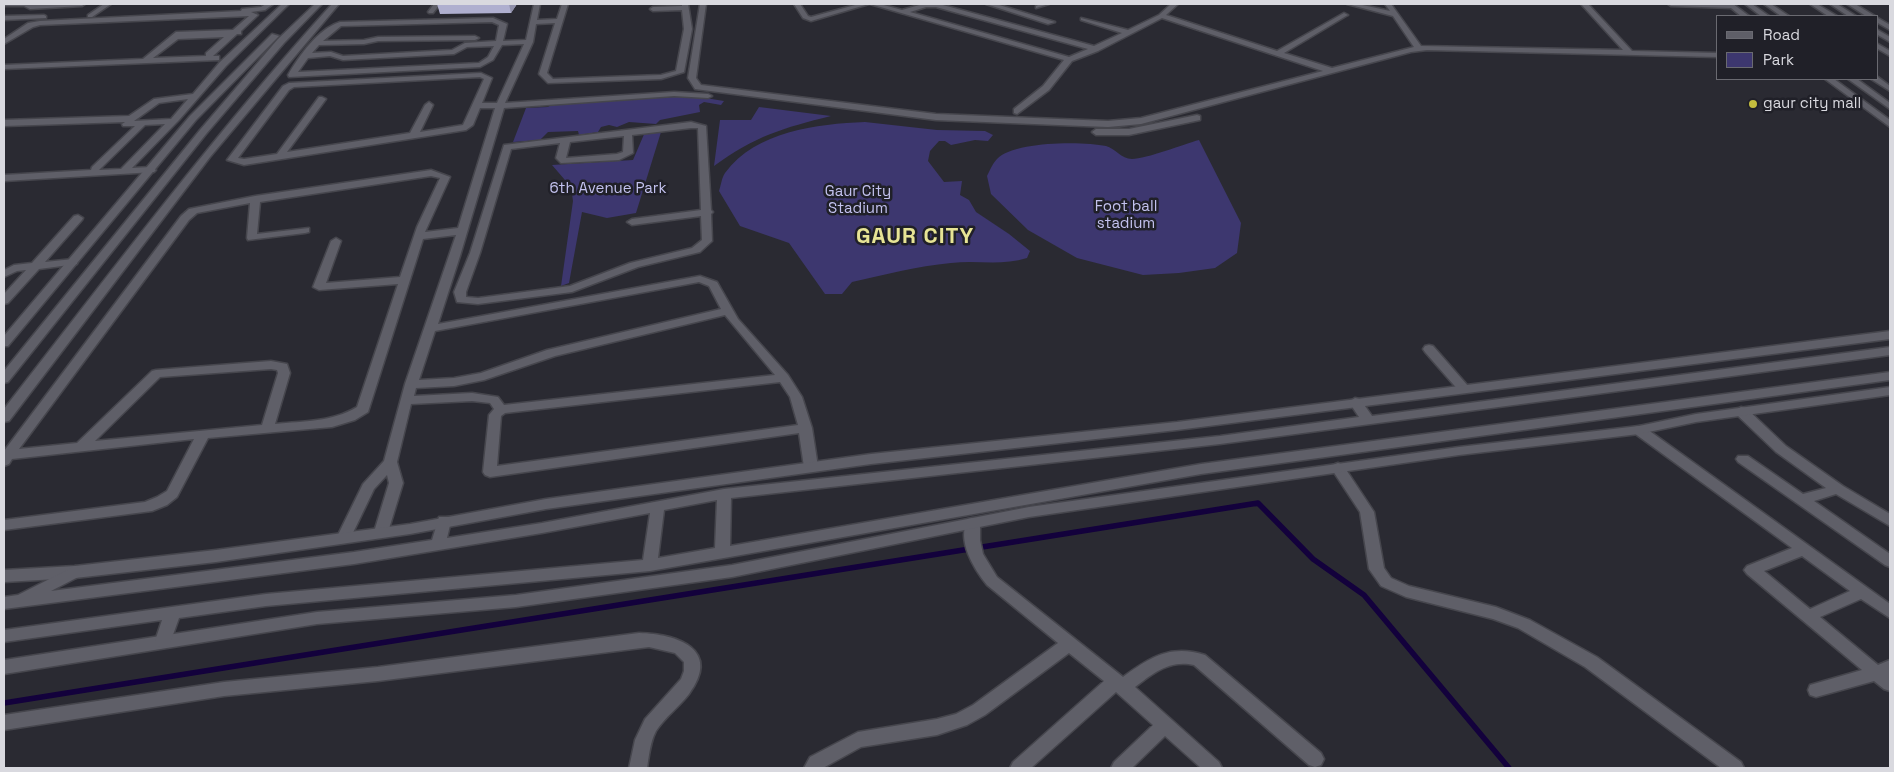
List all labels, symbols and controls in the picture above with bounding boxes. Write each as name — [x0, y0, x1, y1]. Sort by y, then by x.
legend — [1716, 15, 1879, 80]
text: Road — [1763, 25, 1800, 44]
text: Park — [1763, 50, 1794, 69]
place label: gaur city mall — [1763, 95, 1861, 113]
marker: gaur city mall — [1747, 98, 1759, 110]
park label: 6th Avenue Park — [549, 180, 667, 198]
park label: Gaur City Stadium — [825, 183, 891, 218]
park label: Foot ball stadium — [1095, 198, 1157, 233]
district label: GAUR CITY — [855, 224, 975, 250]

